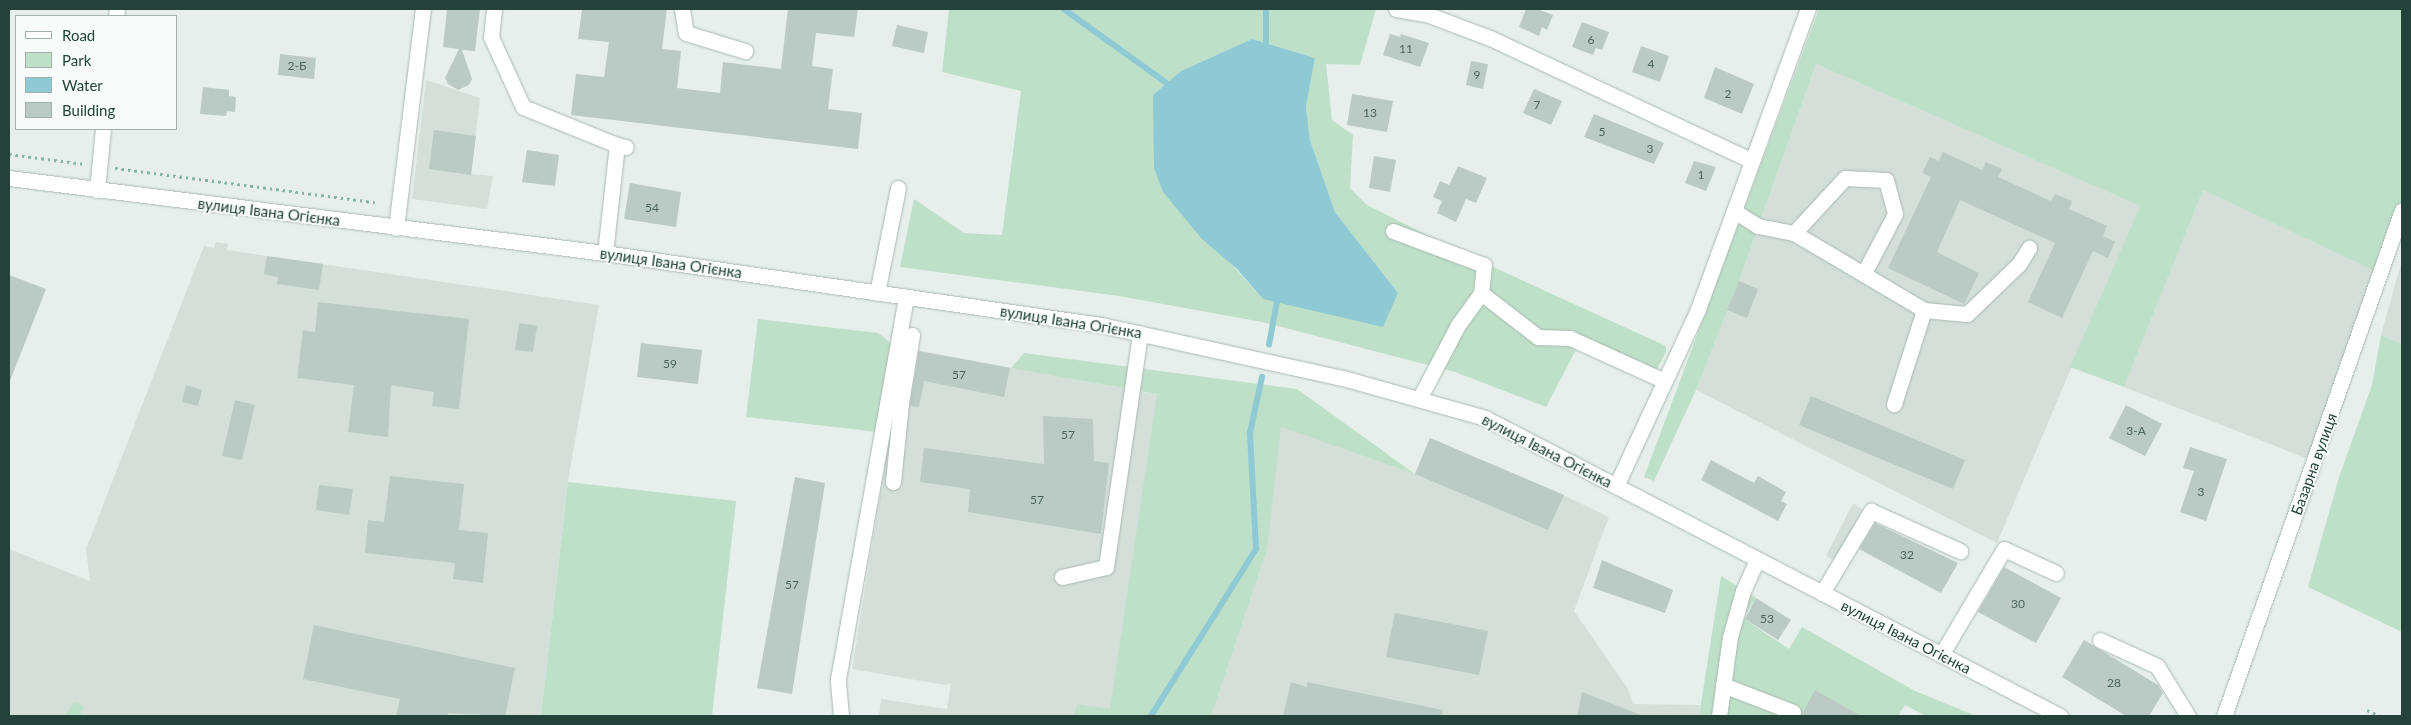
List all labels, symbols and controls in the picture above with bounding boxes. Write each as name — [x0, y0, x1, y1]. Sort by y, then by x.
legend — [15, 15, 178, 130]
text: Road — [62, 26, 95, 44]
house number: 6 — [1588, 33, 1594, 47]
house number: 11 — [1399, 42, 1413, 56]
text: Park — [62, 51, 91, 69]
house number: 4 — [1648, 57, 1654, 71]
house number: 2-Б — [288, 59, 306, 73]
house number: 9 — [1474, 68, 1480, 82]
text: Water — [62, 76, 103, 94]
house number: 2 — [1725, 87, 1731, 101]
house number: 7 — [1534, 98, 1540, 112]
text: Building — [62, 101, 115, 119]
house number: 13 — [1363, 106, 1377, 120]
house number: 5 — [1599, 125, 1605, 139]
house number: 3 — [1647, 142, 1653, 156]
house number: 1 — [1698, 168, 1704, 182]
street label: вулиця Івана Огієнка — [197, 194, 341, 230]
house number: 54 — [645, 201, 659, 215]
street label: вулиця Івана Огієнка — [599, 244, 743, 282]
street label: вулиця Івана Огієнка — [999, 302, 1143, 342]
house number: 59 — [663, 357, 677, 371]
house number: 57 — [952, 368, 966, 382]
street label: вулиця Івана Огієнка — [1479, 410, 1615, 492]
street label: Базарна вулиця — [2287, 411, 2341, 517]
house number: 3-А — [2126, 424, 2146, 438]
house number: 57 — [1061, 428, 1075, 442]
house number: 3 — [2198, 485, 2204, 499]
house number: 57 — [1030, 493, 1044, 507]
house number: 32 — [1900, 548, 1914, 562]
house number: 57 — [785, 578, 799, 592]
street label: вулиця Івана Огієнка — [1838, 596, 1974, 678]
house number: 30 — [2011, 597, 2025, 611]
house number: 53 — [1760, 612, 1774, 626]
house number: 28 — [2107, 676, 2121, 690]

